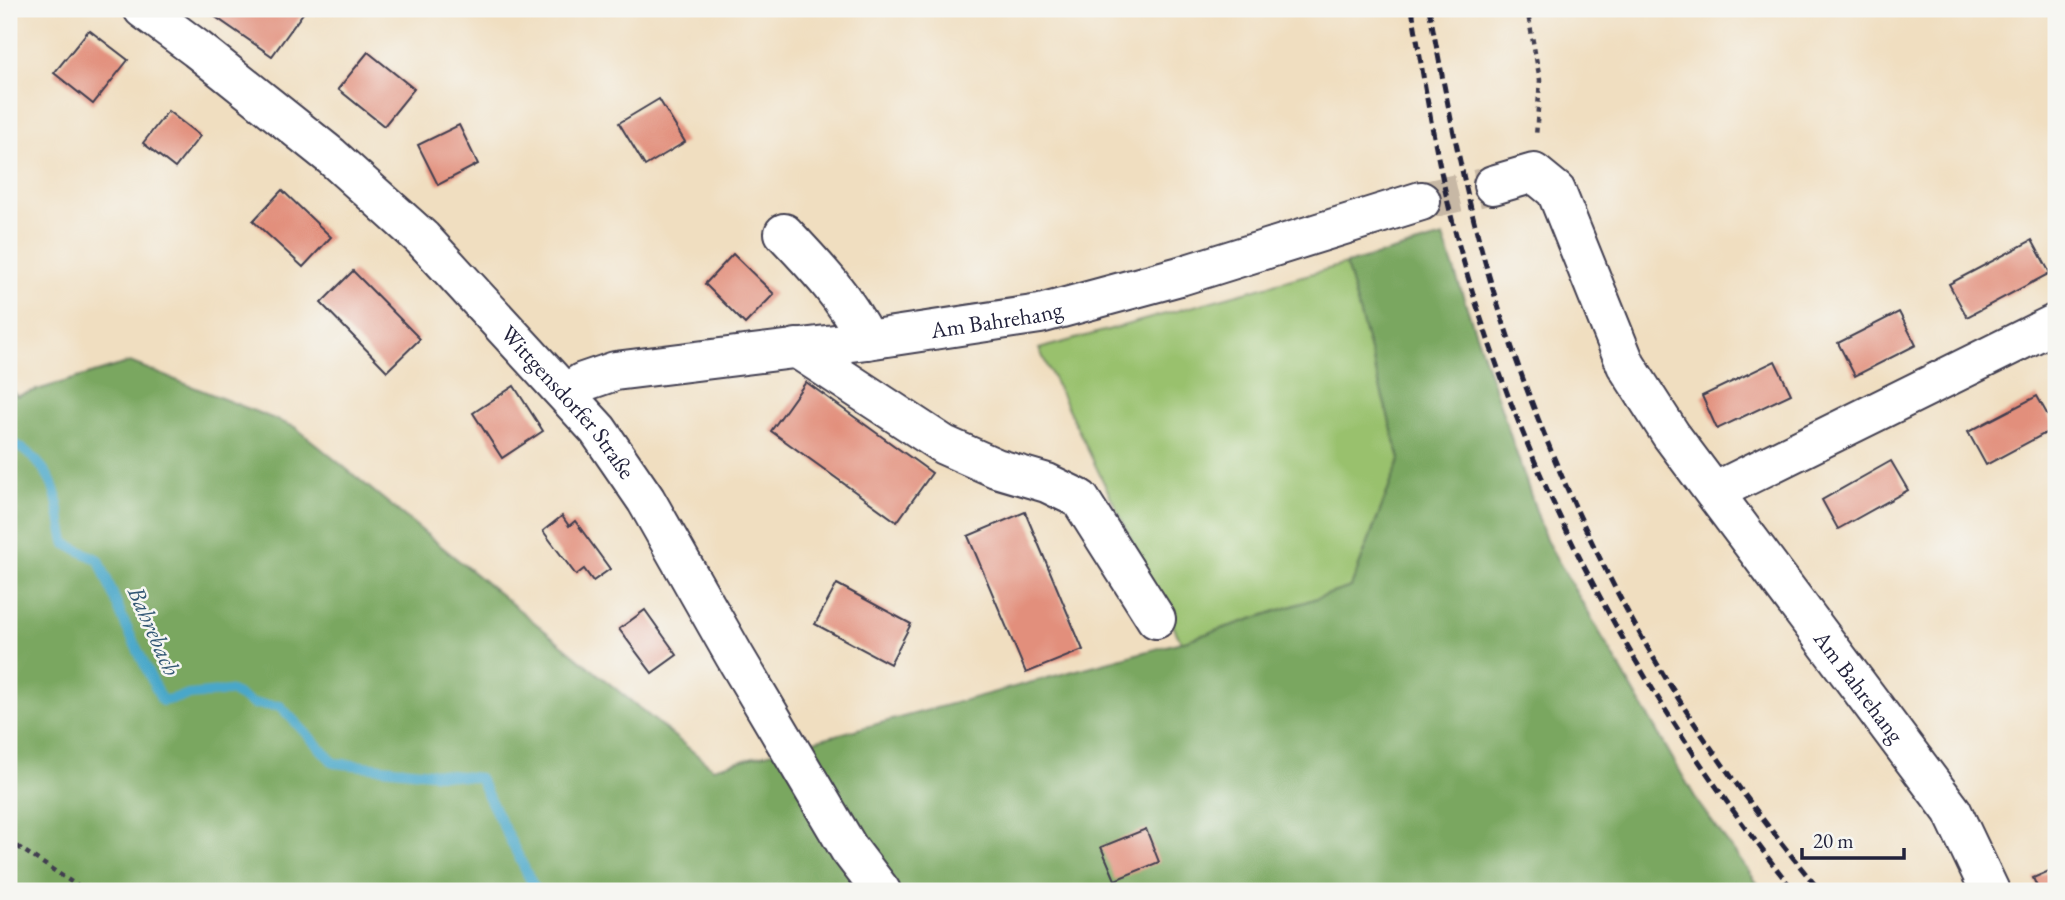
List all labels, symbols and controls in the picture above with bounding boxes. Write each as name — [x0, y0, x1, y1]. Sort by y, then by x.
street label: Am Bahrehang — [928, 293, 1067, 345]
street label: Wittgensdorfer Straße — [494, 319, 642, 485]
water label: Bahrebach — [121, 580, 188, 681]
street label: Am Bahrehang — [1807, 624, 1911, 750]
scale bar — [1802, 816, 1904, 860]
text: 20 m — [1813, 827, 1854, 854]

